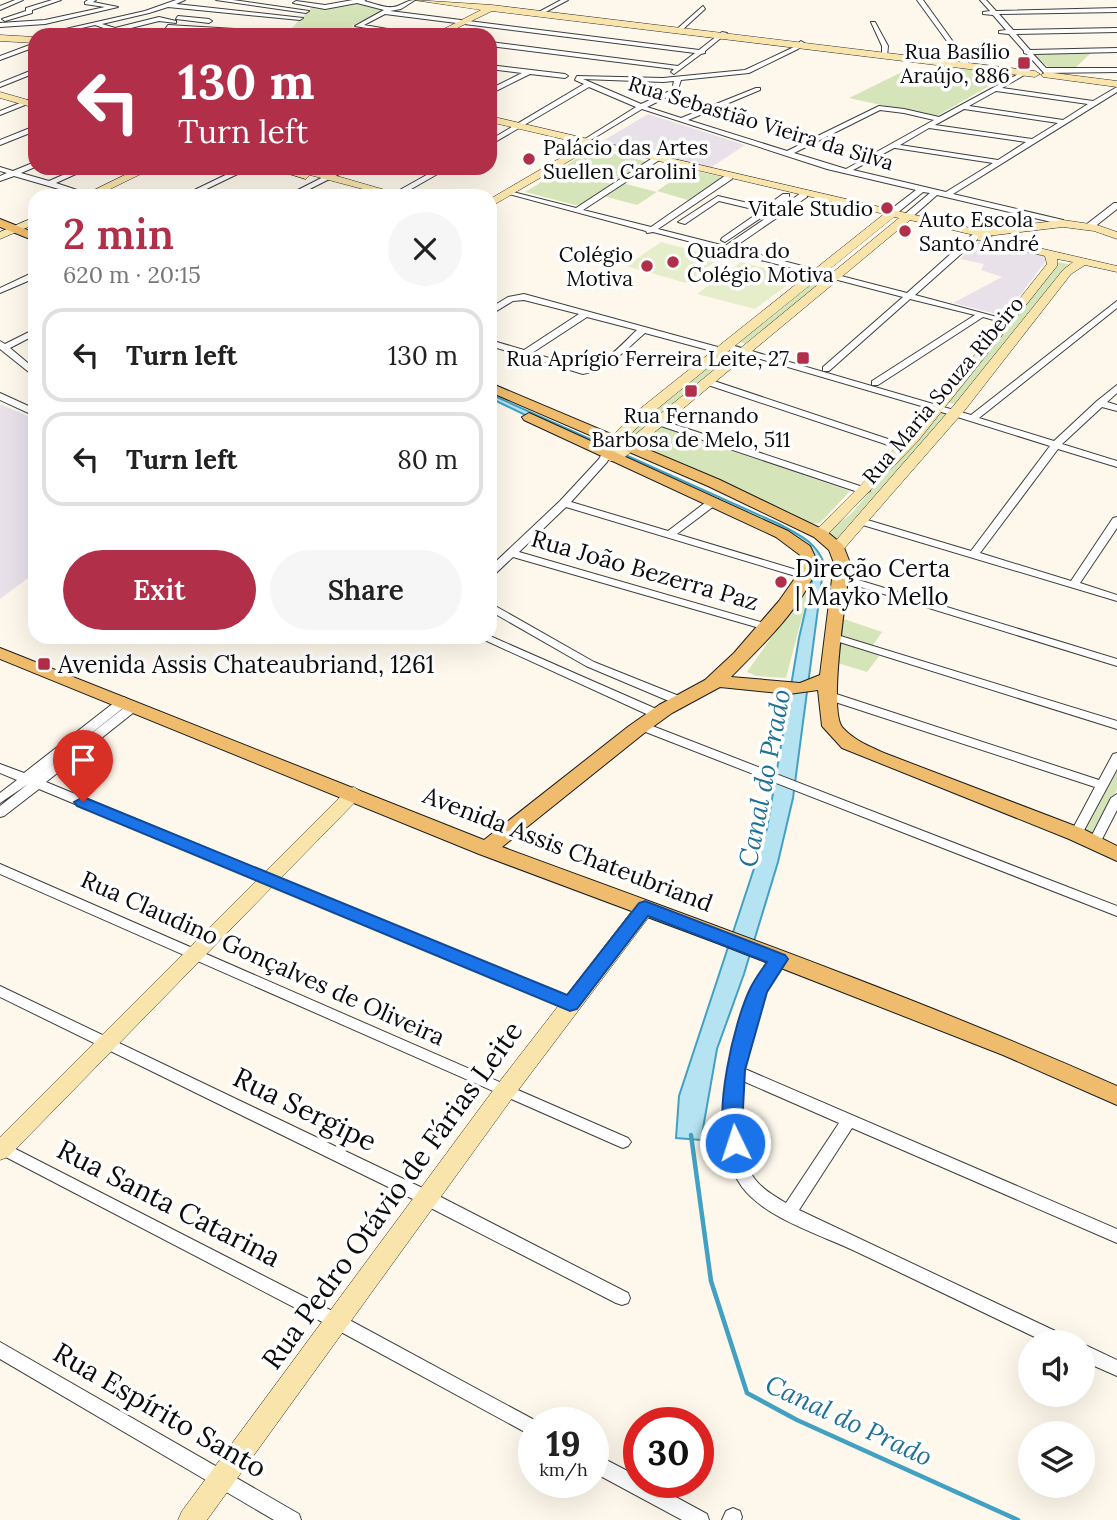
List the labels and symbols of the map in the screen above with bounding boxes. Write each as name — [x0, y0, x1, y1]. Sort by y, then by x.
place label: Rua Basílio Araújo, 886 — [899, 38, 1010, 89]
marker: Rua Basílio Araújo, 886 — [1016, 55, 1032, 71]
street label: Rua Sebastião Vieira da Silva — [625, 70, 897, 176]
place label: Palácio das Artes Suellen Carolini — [543, 134, 708, 185]
marker: Palácio das Artes Suellen Carolini — [521, 151, 537, 167]
place label: Vitale Studio — [748, 195, 873, 222]
marker: Vitale Studio — [879, 200, 895, 216]
place label: Auto Escola Santo André — [918, 206, 1039, 257]
marker: Auto Escola Santo André — [897, 223, 913, 239]
place label: Quadra do Colégio Motiva — [687, 237, 834, 288]
place label: Colégio Motiva — [559, 241, 633, 292]
marker: Quadra do Colégio Motiva — [665, 254, 681, 270]
marker: Colégio Motiva — [639, 258, 655, 274]
street label: Rua Maria Souza Ribeiro — [856, 290, 1030, 490]
place label: Rua Aprígio Ferreira Leite, 27 — [506, 345, 789, 372]
marker: Rua Aprígio Ferreira Leite, 27 — [795, 350, 811, 366]
marker: Rua Fernando Barbosa de Melo, 511 — [683, 383, 699, 399]
place label: Rua Fernando Barbosa de Melo, 511 — [591, 402, 791, 453]
street label: Rua João Bezerra Paz — [528, 523, 762, 617]
place label: Direção Certa | Mayko Mello — [795, 553, 950, 612]
marker: Direção Certa | Mayko Mello — [773, 574, 789, 590]
place label: Avenida Assis Chateaubriand, 1261 — [57, 649, 435, 680]
marker: Avenida Assis Chateaubriand, 1261 — [36, 656, 52, 672]
water label: Canal do Prado — [731, 686, 797, 870]
pin — [53, 730, 113, 802]
street label: Avenida Assis Chateubriand — [418, 779, 717, 919]
street label: Rua Claudino Gonçalves de Oliveira — [76, 863, 450, 1053]
street label: Rua Pedro Otávio de Fárias Leite — [254, 1014, 530, 1376]
street label: Rua Sergipe — [227, 1059, 383, 1159]
position arrow — [698, 1106, 772, 1180]
street label: Rua Santa Catarina — [51, 1131, 287, 1275]
street label: Rua Espírito Santo — [47, 1334, 273, 1486]
water label: Canal do Prado — [760, 1367, 938, 1473]
speed limit sign: 30 — [623, 1407, 714, 1498]

